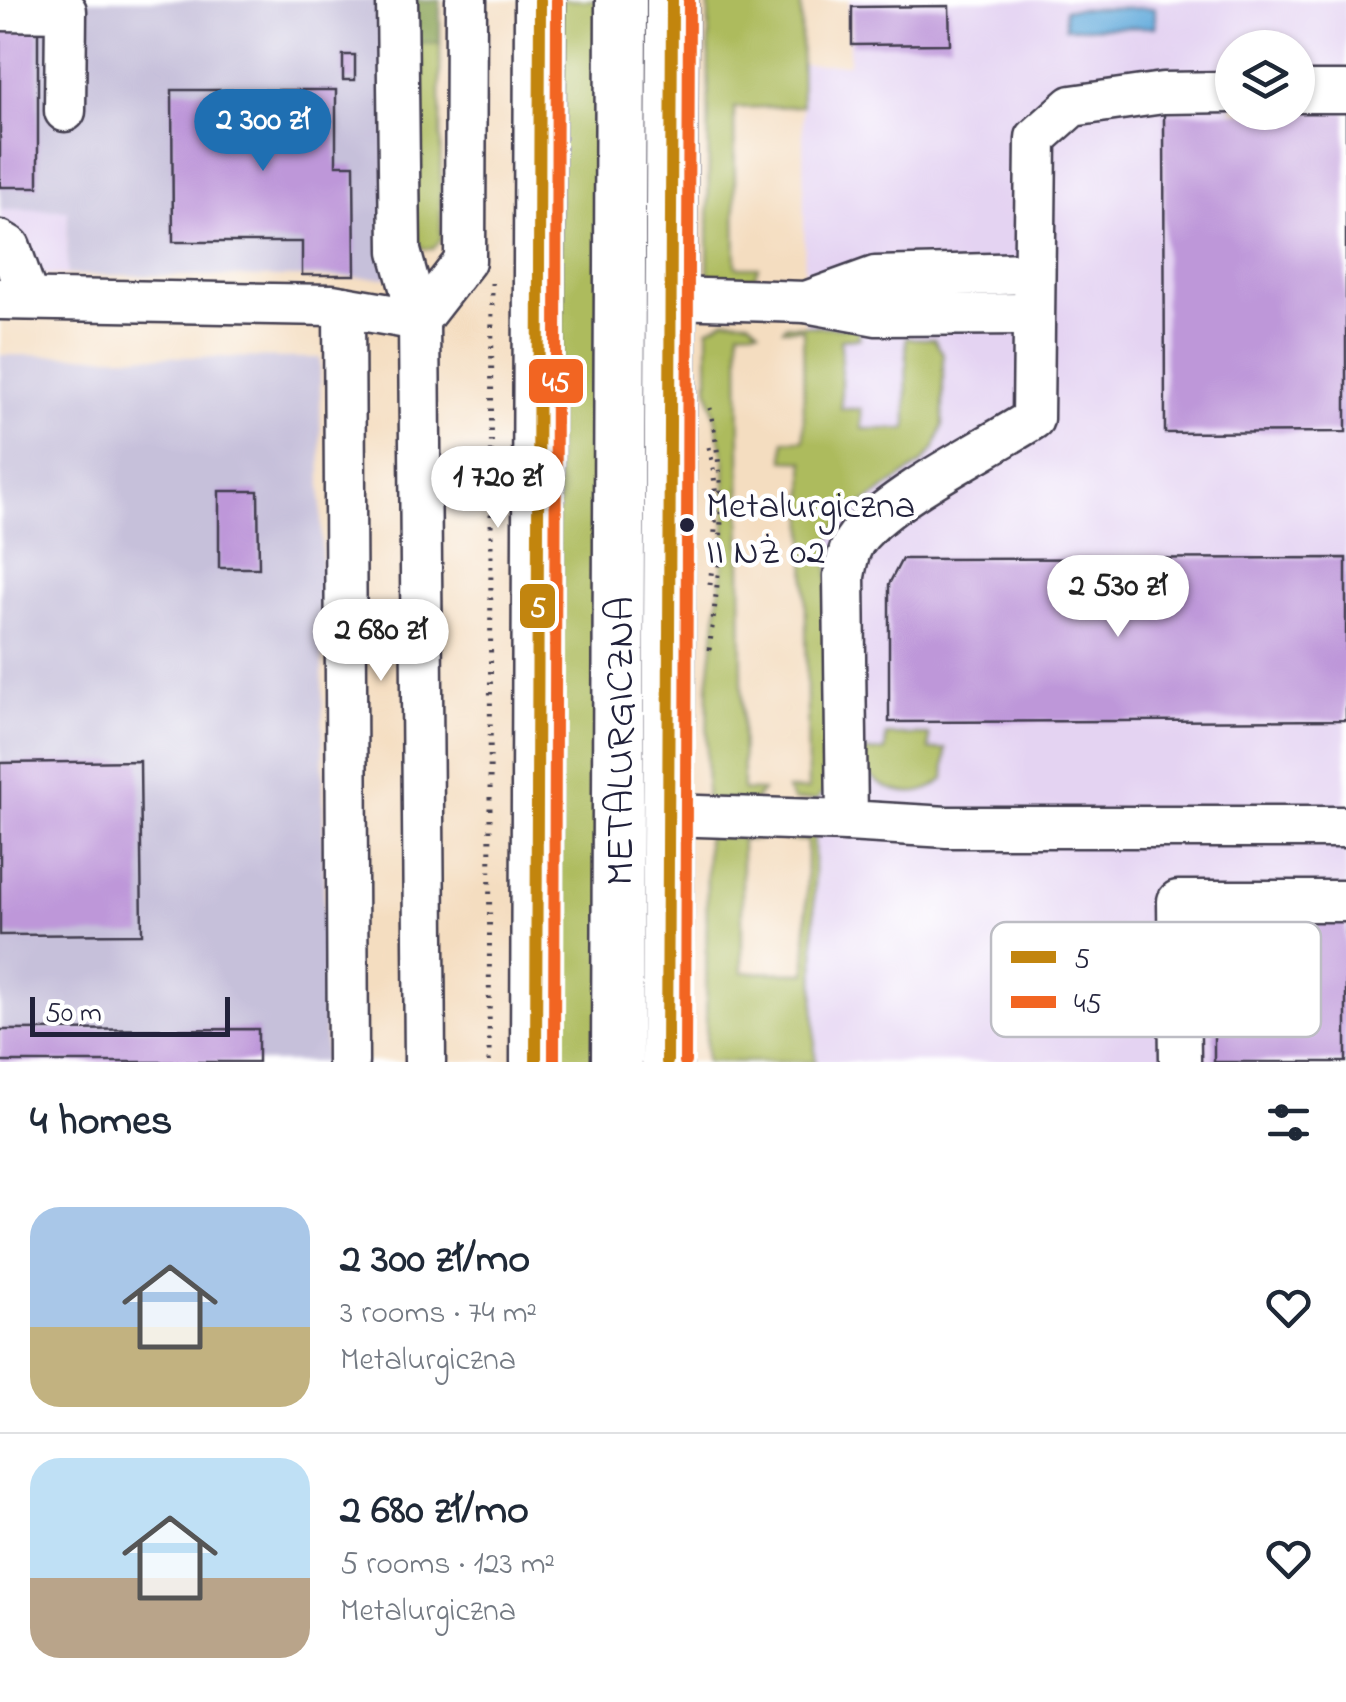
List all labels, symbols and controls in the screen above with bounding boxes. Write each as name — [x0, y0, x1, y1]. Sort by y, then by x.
map controls — [1215, 30, 1315, 130]
button: layers — [1215, 30, 1315, 130]
pin: 2 300 zł — [160, 89, 366, 174]
text: 2 300 zł — [216, 98, 310, 145]
line badge: 45 — [527, 357, 585, 405]
text: 45 — [542, 364, 570, 405]
pin: 1 720 zł — [395, 446, 601, 531]
text: 1 720 zł — [453, 455, 543, 502]
place label: Metalurgiczna II NŻ 02 — [706, 480, 915, 582]
marker: Metalurgiczna II NŻ 02 — [677, 515, 697, 535]
pin: 2 530 zł — [1015, 555, 1221, 640]
text: 2 530 zł — [1069, 564, 1167, 611]
line badge: 5 — [518, 582, 557, 630]
text: 5 — [530, 589, 546, 630]
street label: METALURGICZNA — [593, 596, 652, 886]
pin: 2 680 zł — [278, 599, 484, 684]
text: 2 680 zł — [335, 608, 427, 655]
legend — [991, 922, 1321, 1037]
text: 5 — [1074, 940, 1090, 981]
text: 45 — [1074, 985, 1102, 1026]
scale bar — [30, 992, 230, 1036]
text: 50 m — [45, 994, 102, 1035]
text: 4 homes — [30, 1092, 172, 1153]
icon: filters — [1261, 1095, 1316, 1150]
text: 2 300 zł/mo — [340, 1230, 530, 1291]
icon: home — [110, 1247, 230, 1367]
icon: heart — [1261, 1280, 1316, 1335]
text: 3 rooms · 74 m² — [340, 1291, 537, 1338]
text: Metalurgiczna — [340, 1338, 516, 1385]
text: 2 680 zł/mo — [340, 1481, 529, 1542]
icon: home — [110, 1498, 230, 1618]
icon: heart — [1261, 1531, 1316, 1586]
text: 5 rooms · 123 m² — [340, 1542, 555, 1589]
text: Metalurgiczna — [340, 1589, 516, 1636]

